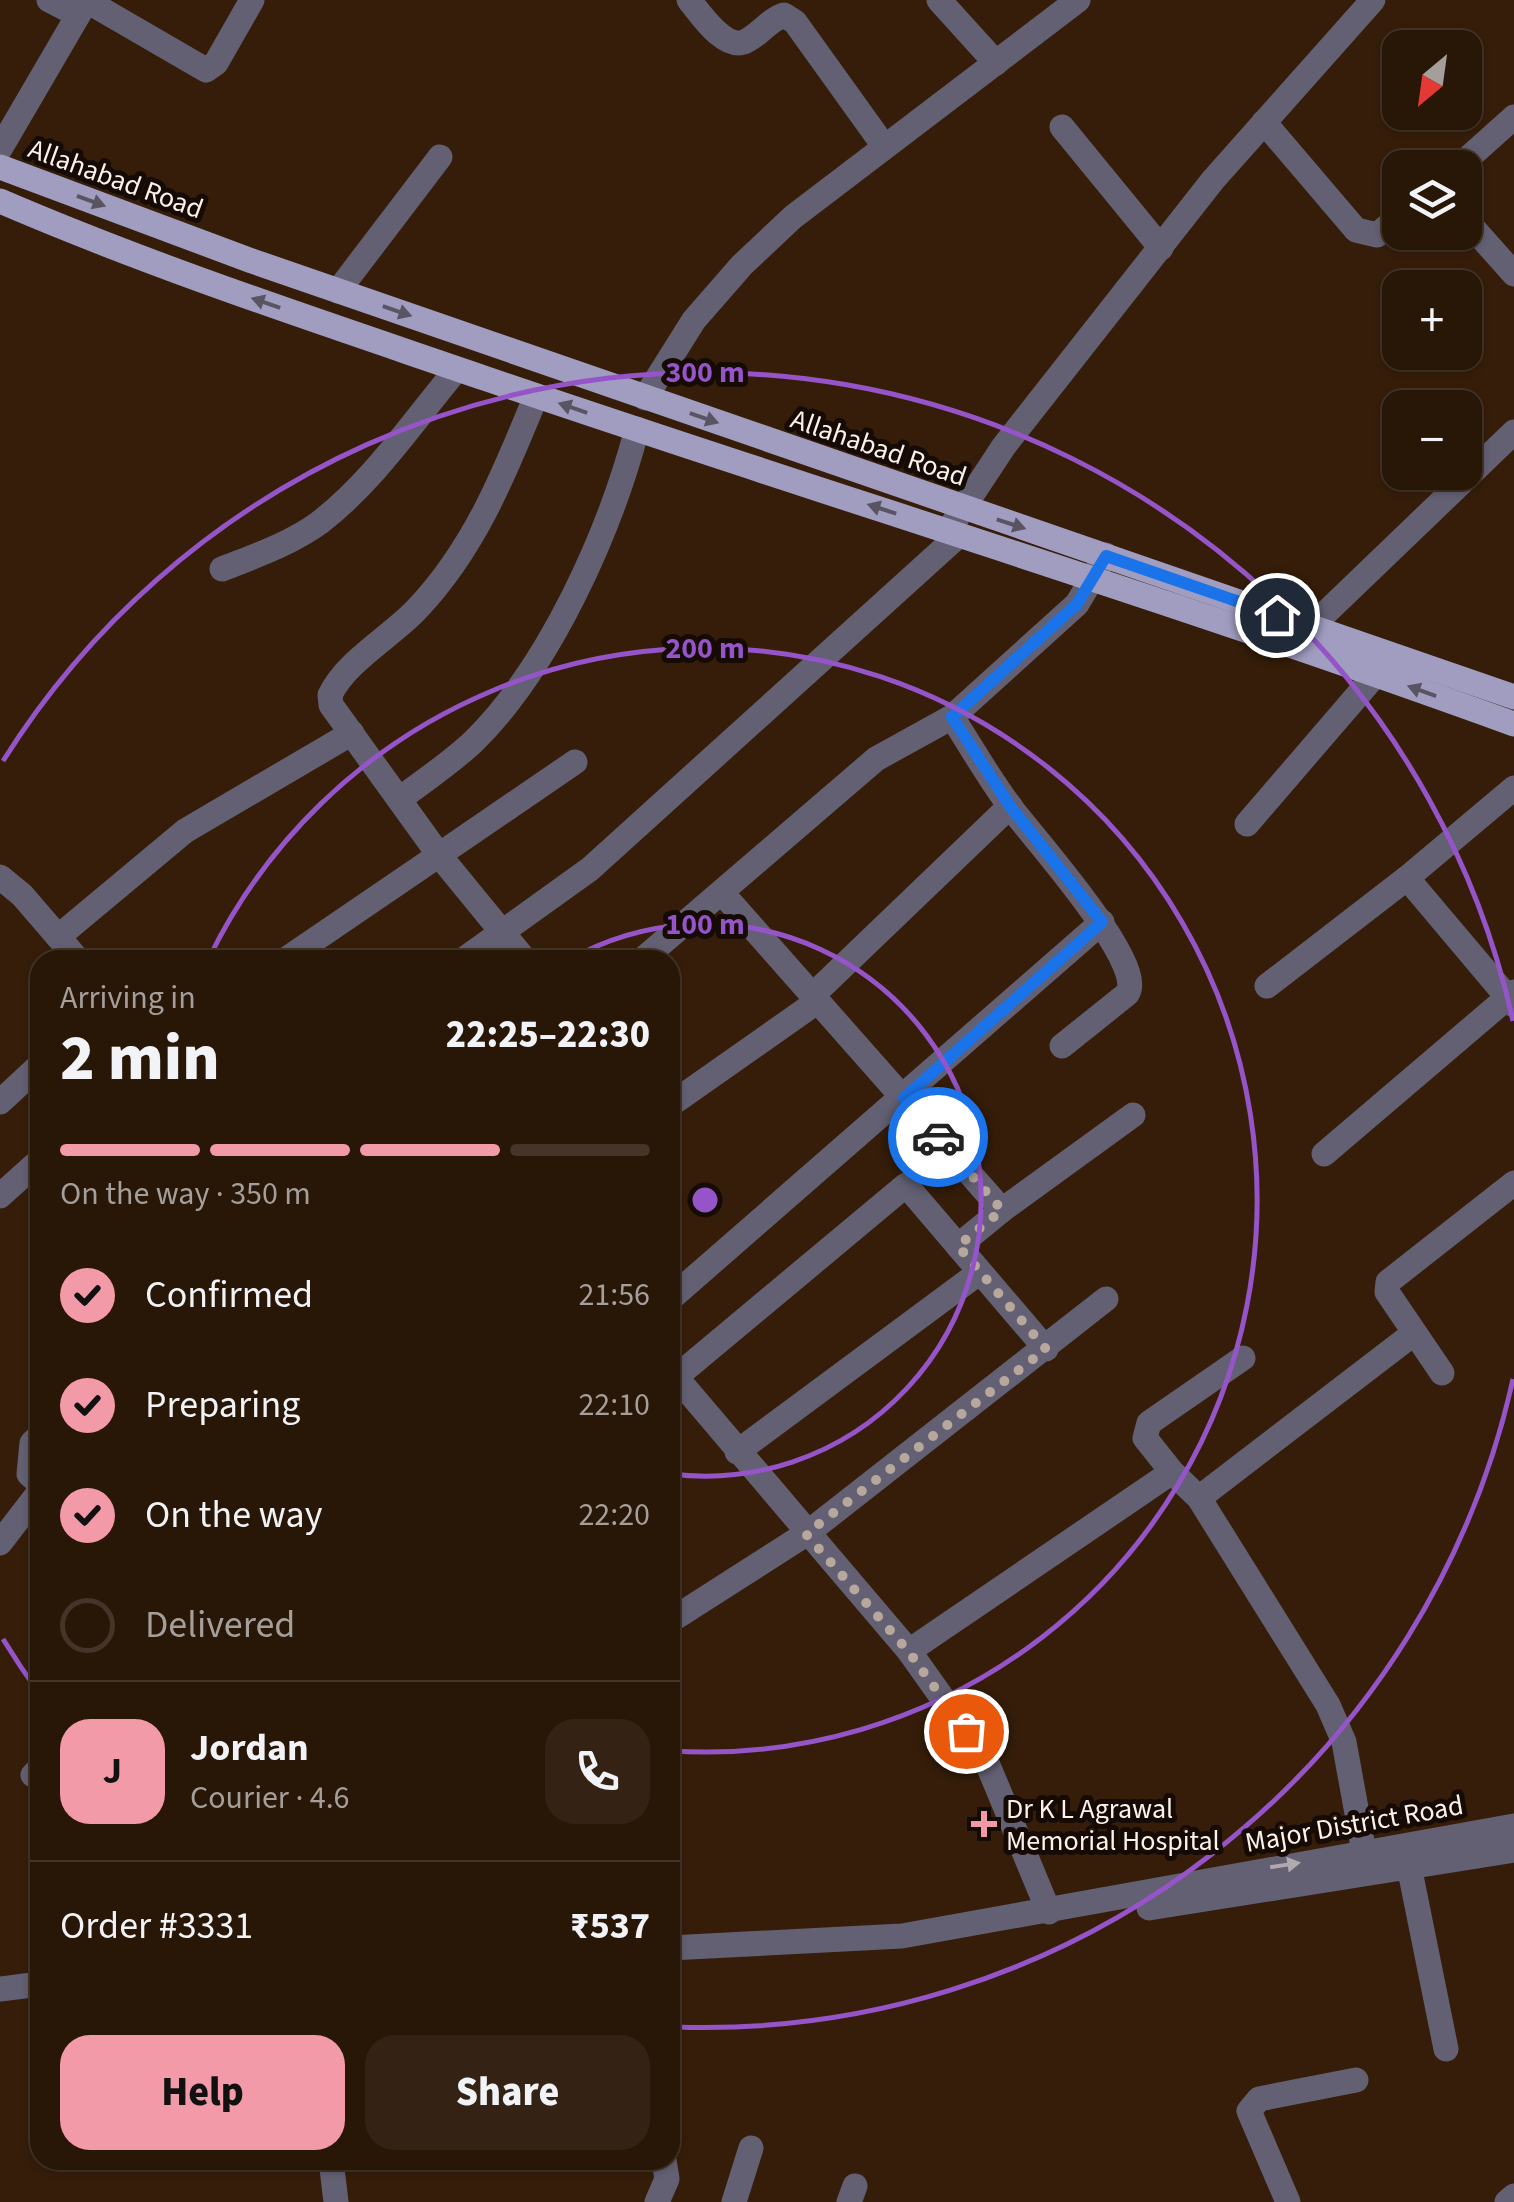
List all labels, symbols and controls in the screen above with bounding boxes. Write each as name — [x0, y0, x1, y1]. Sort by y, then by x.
north arrow — [1382, 30, 1482, 130]
map controls — [1382, 30, 1482, 490]
street label: Allahabad Road — [23, 129, 209, 229]
button: layers — [1382, 150, 1482, 250]
one-way arrow — [77, 194, 107, 209]
button: + — [1382, 270, 1482, 370]
one-way arrow — [250, 295, 280, 310]
one-way arrow — [383, 305, 413, 320]
text: 300 m — [665, 351, 745, 394]
button: − — [1382, 390, 1482, 490]
street label: Allahabad Road — [785, 399, 972, 497]
one-way arrow — [558, 400, 588, 415]
one-way arrow — [690, 411, 720, 426]
one-way arrow — [867, 501, 897, 516]
one-way arrow — [997, 517, 1027, 532]
pin — [1235, 573, 1320, 658]
icon: home — [1250, 588, 1305, 643]
text: 200 m — [665, 627, 745, 670]
one-way arrow — [1407, 683, 1437, 698]
text: 100 m — [665, 903, 745, 946]
text: Arriving in — [60, 975, 196, 1021]
text: 22:25–22:30 — [446, 1008, 650, 1062]
text: 2 min — [60, 1012, 220, 1105]
courier — [888, 1087, 988, 1187]
icon: car — [911, 1110, 966, 1165]
text: On the way · 350 m — [60, 1171, 311, 1217]
centre of rings — [687, 1182, 723, 1218]
icon: check — [60, 1268, 115, 1323]
text: Confirmed — [145, 1268, 313, 1322]
text: 21:56 — [578, 1272, 650, 1318]
icon: check — [60, 1378, 115, 1433]
text: Preparing — [145, 1378, 300, 1432]
text: 22:10 — [578, 1382, 650, 1428]
icon: check — [60, 1488, 115, 1543]
text: On the way — [145, 1488, 322, 1542]
text: 22:20 — [578, 1492, 650, 1538]
text: Delivered — [145, 1598, 295, 1652]
pin — [924, 1689, 1009, 1774]
icon: bag — [939, 1704, 994, 1759]
button: phone — [545, 1719, 650, 1824]
text: Jordan — [190, 1721, 309, 1775]
text: J — [103, 1744, 122, 1798]
text: Courier · 4.6 — [190, 1775, 350, 1821]
street label: Major District Road — [1242, 1785, 1466, 1863]
place label: Dr K L Agrawal Memorial Hospital — [1006, 1789, 1220, 1861]
marker: Dr K L Agrawal Memorial Hospital — [971, 1811, 997, 1837]
one-way arrow — [1270, 1856, 1302, 1872]
text: Order #3331 — [60, 1899, 253, 1953]
text: ₹537 — [570, 1899, 650, 1953]
button: Help — [60, 2035, 345, 2150]
button: Share — [365, 2035, 650, 2150]

